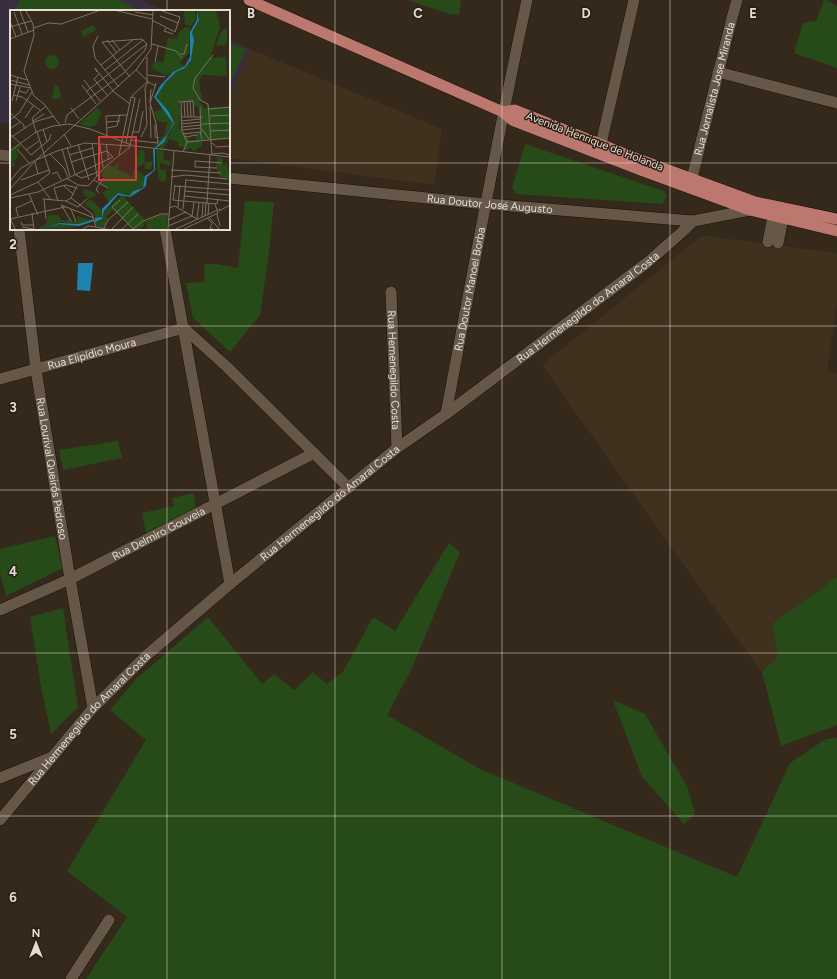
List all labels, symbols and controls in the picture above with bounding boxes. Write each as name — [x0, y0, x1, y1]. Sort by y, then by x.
text: B — [247, 6, 255, 21]
text: C — [413, 6, 423, 21]
text: D — [581, 6, 591, 21]
text: E — [749, 6, 757, 21]
inset map — [10, 10, 230, 230]
street label: Rua Jornalista Jose Miranda — [692, 21, 738, 157]
street label: Avenida Henrique de Holanda — [524, 109, 665, 174]
street label: Rua Doutor José Augusto — [426, 192, 553, 216]
street label: Rua Doutor Manoel Borba — [452, 226, 488, 352]
text: 2 — [9, 237, 17, 252]
street label: Rua Hermenegildo do Amaral Costa — [514, 249, 662, 366]
street label: Rua Hemenegildo Costa — [385, 310, 402, 430]
street label: Rua Elipídio Moura — [46, 336, 137, 373]
street label: Rua Lourival Queirós Pedroso — [34, 397, 70, 541]
text: 3 — [9, 400, 17, 415]
street label: Rua Hermenegildo do Amaral Costa — [258, 443, 402, 564]
street label: Rua Delmiro Gouveia — [110, 504, 207, 563]
text: 4 — [9, 564, 17, 579]
street label: Rua Hermenegildo do Amaral Costa — [26, 650, 153, 788]
text: 5 — [9, 727, 17, 742]
text: 6 — [9, 890, 17, 905]
north arrow — [16, 923, 56, 963]
text: N — [32, 927, 40, 940]

